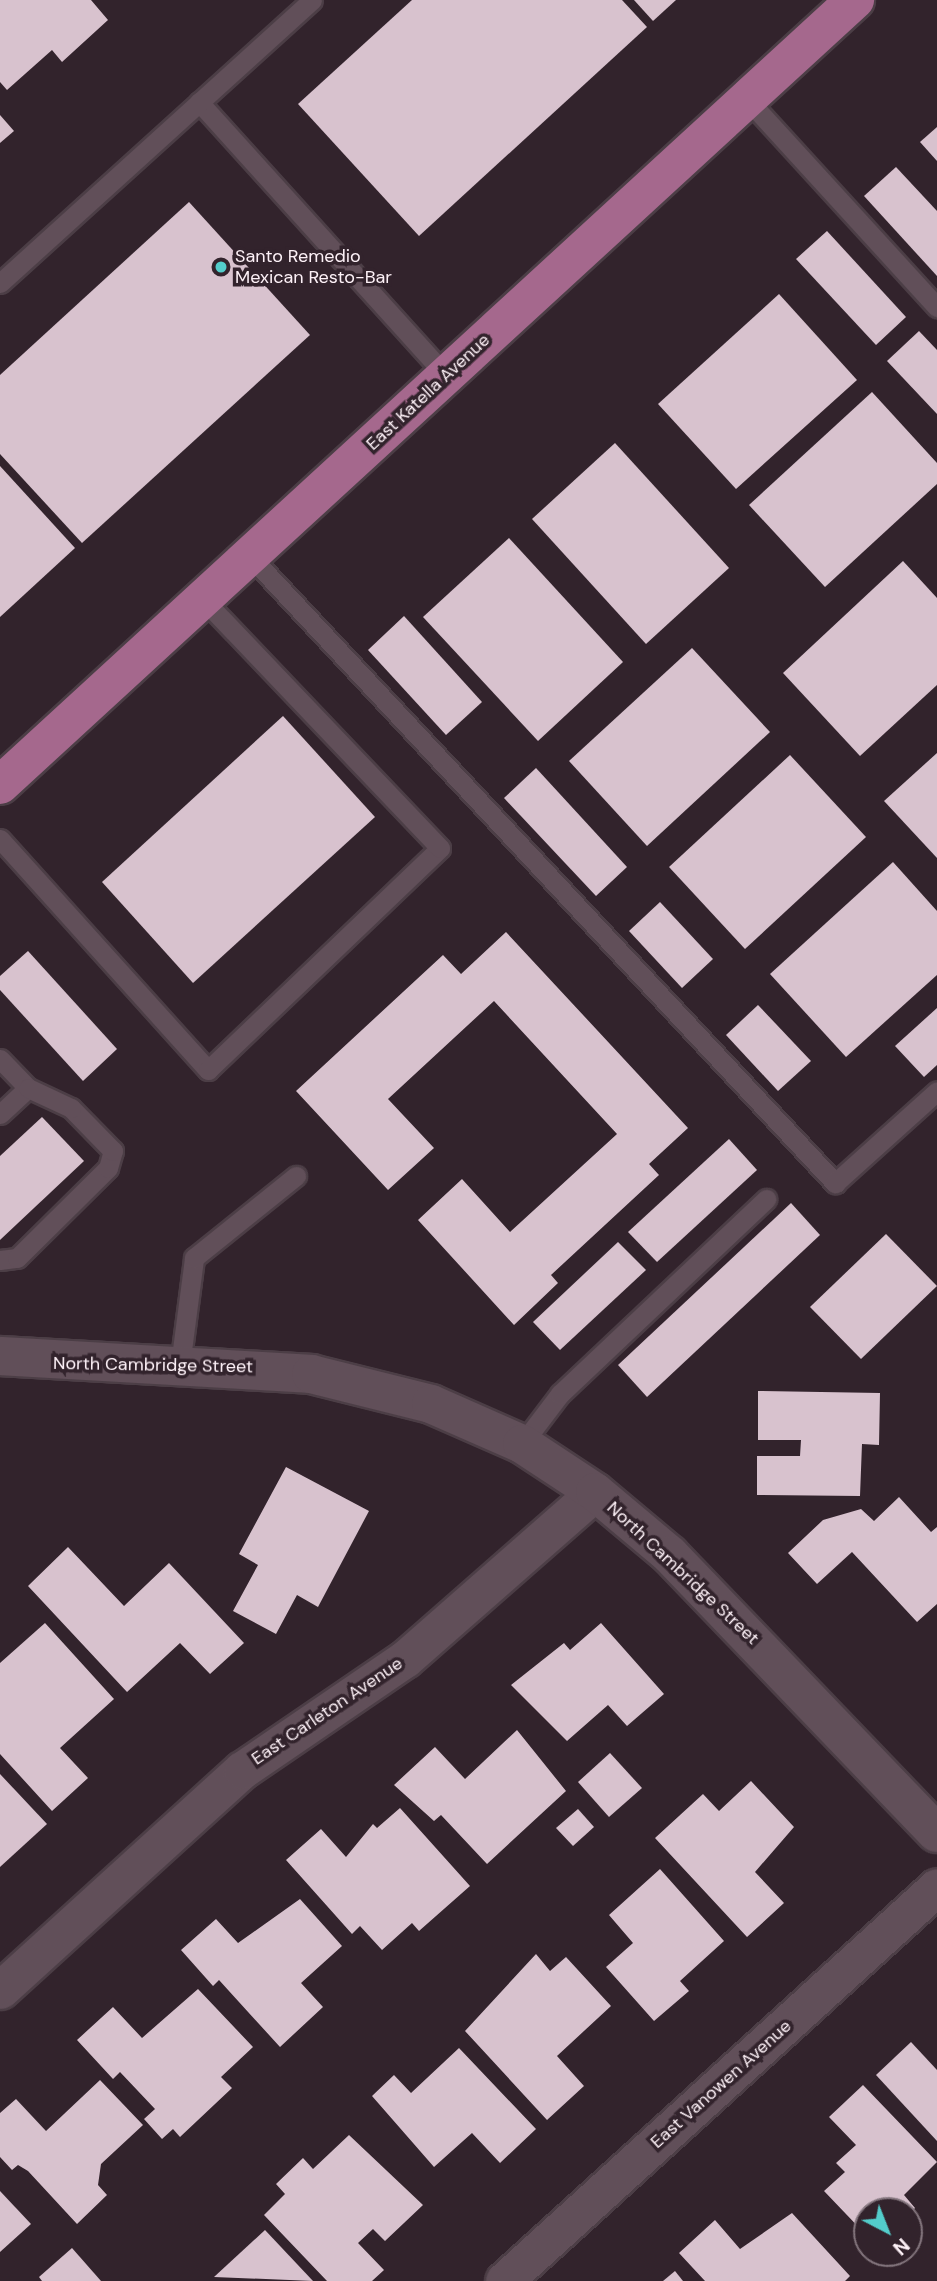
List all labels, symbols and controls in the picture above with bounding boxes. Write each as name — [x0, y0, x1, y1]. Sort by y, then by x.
place label: Santo Remedio Mexican Resto-Bar — [235, 246, 392, 288]
marker: Santo Remedio Mexican Resto-Bar — [213, 259, 229, 275]
street label: East Katella Avenue — [362, 329, 494, 455]
street label: North Cambridge Street — [53, 1352, 253, 1378]
street label: North Cambridge Street — [603, 1497, 763, 1649]
street label: East Carleton Avenue — [247, 1652, 407, 1770]
street label: East Vanowen Avenue — [646, 2015, 796, 2153]
north arrow — [853, 2197, 923, 2267]
text: N — [888, 2233, 915, 2260]

